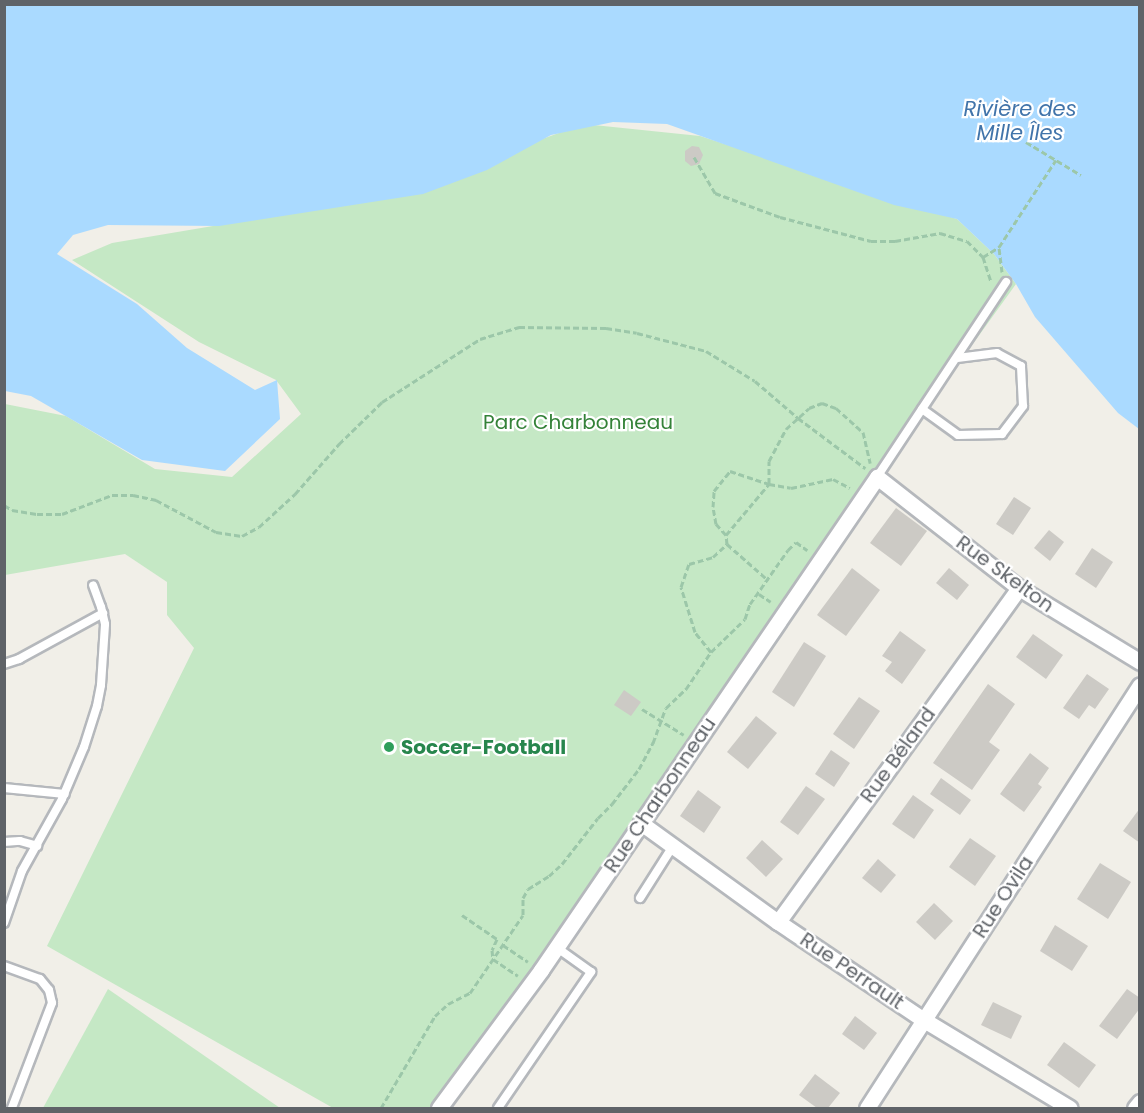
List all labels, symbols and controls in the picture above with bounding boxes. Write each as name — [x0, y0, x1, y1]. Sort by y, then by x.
water label: Rivière des Mille Îles — [963, 96, 1077, 146]
park label: Parc Charbonneau — [483, 410, 673, 434]
street label: Rue Skelton — [951, 531, 1059, 617]
street label: Rue Béland — [855, 703, 941, 807]
street label: Rue Charbonneau — [599, 713, 721, 877]
place label: Soccer-Football — [401, 735, 566, 759]
marker: Soccer-Football — [382, 740, 396, 754]
street label: Rue Ovila — [968, 851, 1038, 943]
street label: Rue Perrault — [795, 927, 909, 1015]

